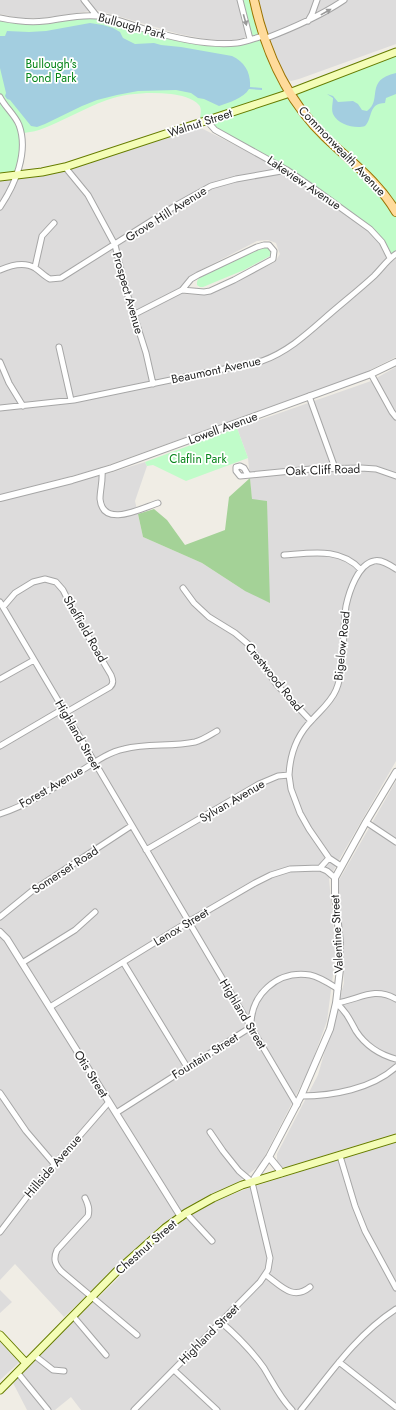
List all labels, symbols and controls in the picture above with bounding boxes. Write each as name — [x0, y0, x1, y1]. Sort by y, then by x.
street label: Bullough Park — [96, 8, 169, 44]
one-way arrow — [321, 8, 332, 15]
one-way arrow — [242, 14, 248, 26]
park label: Bullough's Pond Park — [25, 55, 77, 87]
street label: Commonwealth Avenue — [294, 102, 390, 200]
street label: Walnut Street — [165, 104, 235, 142]
street label: Lakeview Avenue — [263, 152, 345, 214]
street label: Grove Hill Avenue — [122, 182, 210, 246]
street label: Prospect Avenue — [108, 250, 148, 336]
street label: Beaumont Avenue — [170, 352, 262, 388]
street label: Lowell Avenue — [186, 407, 260, 449]
park label: Claflin Park — [169, 450, 227, 468]
street label: Oak Cliff Road — [285, 460, 361, 480]
street label: Sheffield Road — [59, 592, 111, 666]
street label: Bigelow Road — [329, 610, 355, 682]
street label: Crestwood Road — [241, 639, 307, 715]
street label: Highland Street — [51, 696, 106, 774]
street label: Forest Avenue — [16, 761, 86, 813]
street label: Sylvan Avenue — [196, 775, 268, 827]
street label: Somerset Road — [28, 842, 102, 898]
street label: Valentine Street — [326, 894, 348, 974]
street label: Lenox Street — [150, 903, 212, 951]
street label: Highland Street — [215, 976, 271, 1052]
street label: Fountain Street — [168, 1028, 242, 1084]
street label: Otis Street — [69, 1047, 113, 1101]
street label: Hillside Avenue — [20, 1130, 86, 1202]
street label: Chestnut Street — [111, 1215, 181, 1279]
street label: Highland Street — [175, 1300, 243, 1368]

